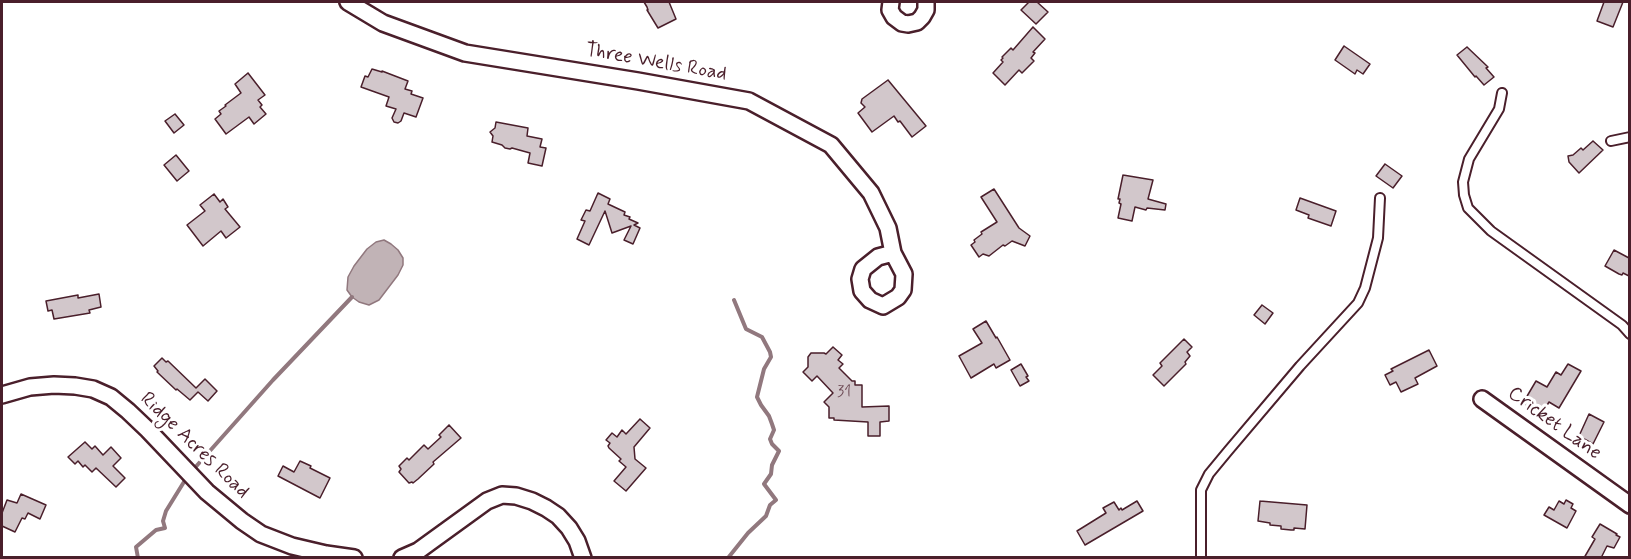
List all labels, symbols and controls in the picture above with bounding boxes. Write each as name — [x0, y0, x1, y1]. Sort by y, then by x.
street label: Three Wells Road — [583, 39, 729, 87]
street label: Cricket Lane — [1503, 382, 1605, 466]
house number: 31 — [837, 383, 851, 403]
street label: Ridge Acres Road — [134, 388, 254, 504]

